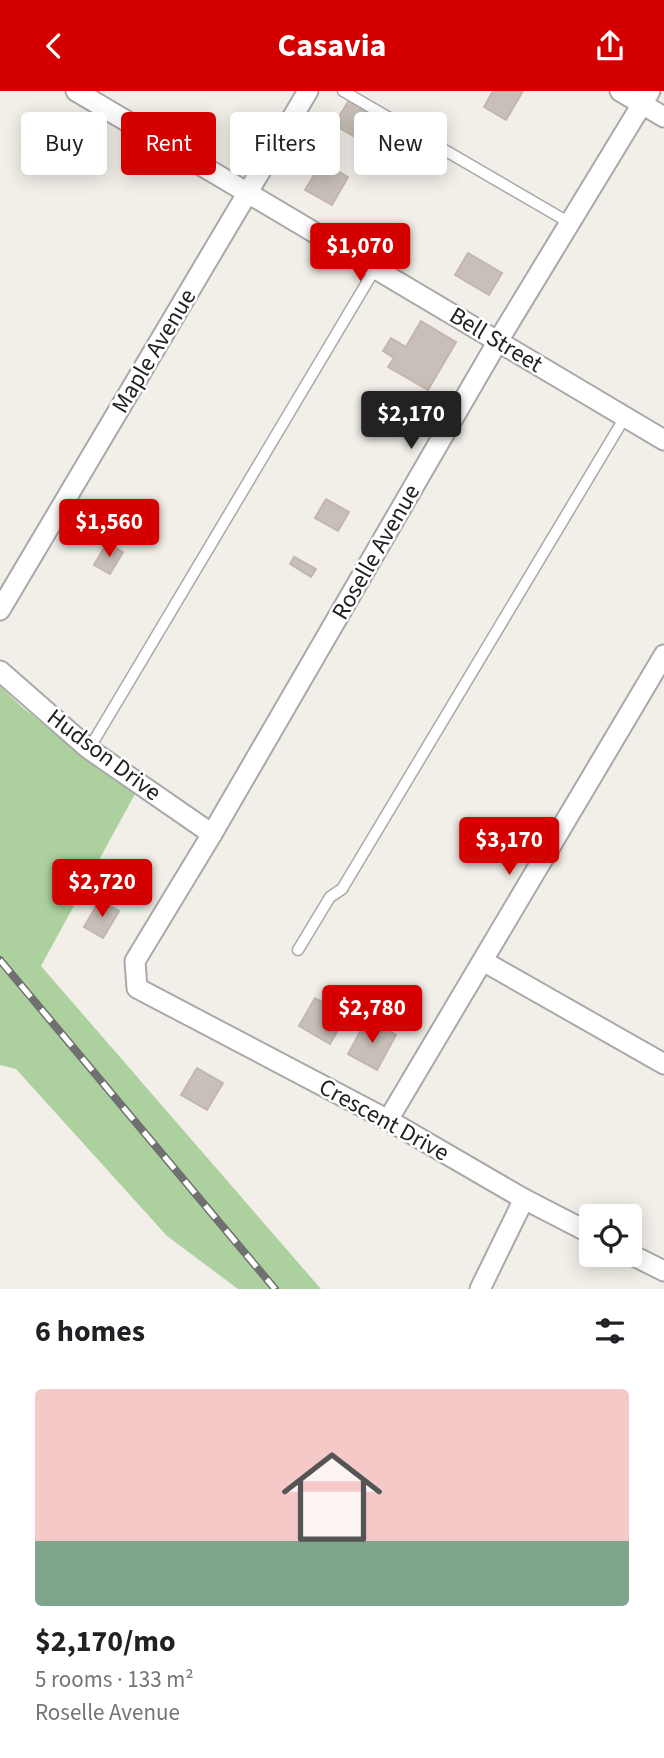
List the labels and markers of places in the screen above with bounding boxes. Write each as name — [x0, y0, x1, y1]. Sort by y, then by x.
pin: $1,070 — [303, 223, 417, 283]
pin: $2,170 — [354, 391, 468, 451]
pin: $1,560 — [52, 499, 166, 559]
pin: $3,170 — [452, 817, 566, 877]
pin: $2,720 — [45, 859, 159, 919]
pin: $2,780 — [315, 985, 429, 1045]

